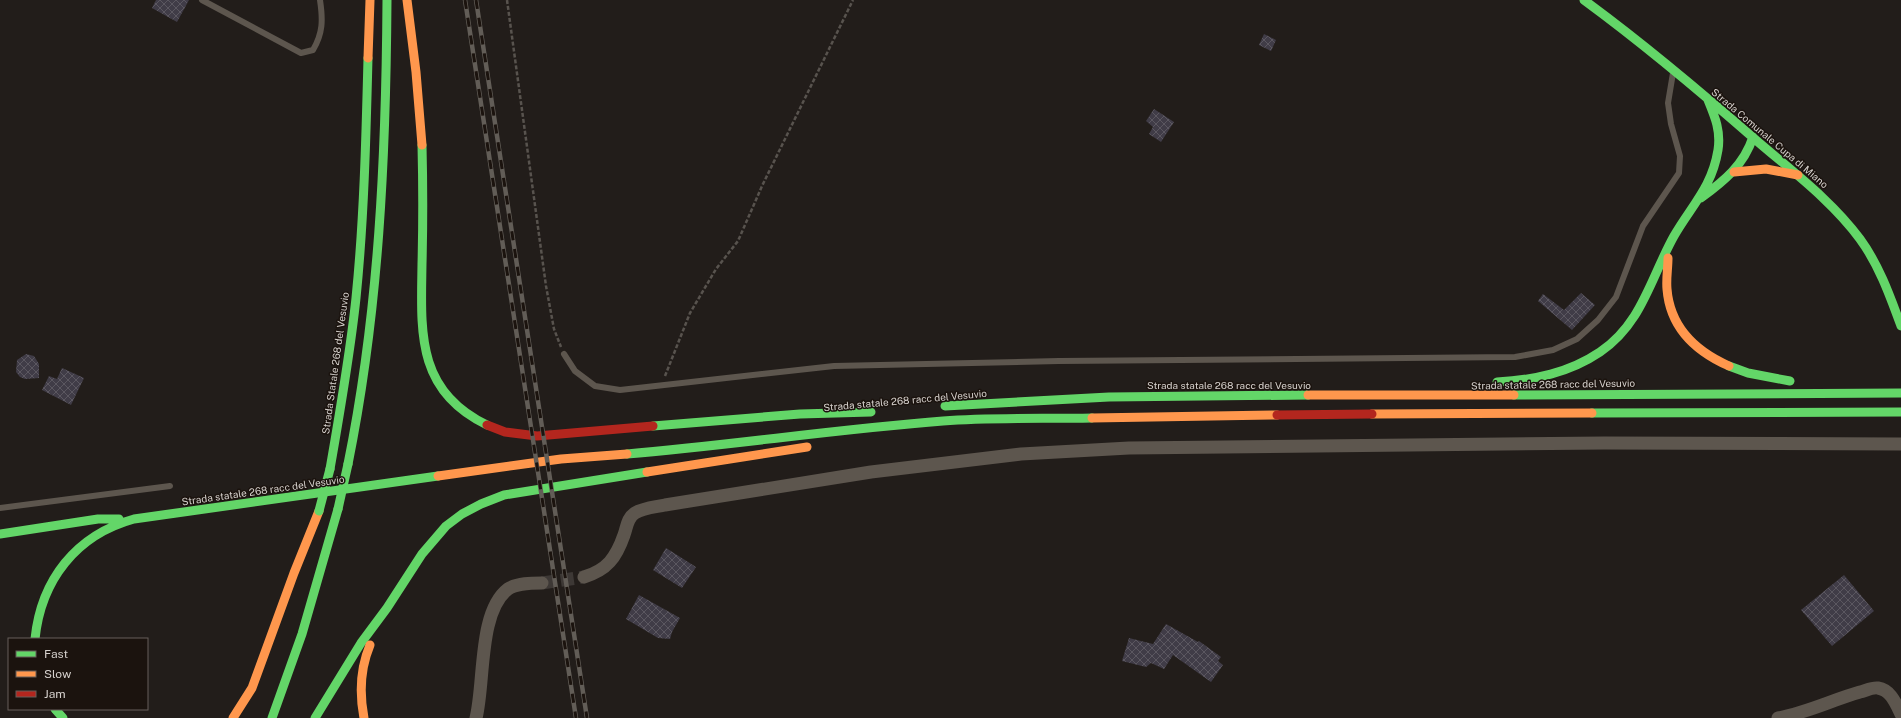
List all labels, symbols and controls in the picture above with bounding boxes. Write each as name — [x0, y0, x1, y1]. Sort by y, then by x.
street label: Strada Comunale Cupa di Miano — [1709, 86, 1831, 191]
street label: Strada Statale 268 del Vesuvio — [319, 291, 351, 435]
street label: Strada statale 268 racc del Vesuvio — [1471, 377, 1635, 391]
street label: Strada statale 268 racc del Vesuvio — [1147, 379, 1311, 391]
street label: Strada statale 268 racc del Vesuvio — [823, 387, 988, 413]
street label: Strada statale 268 racc del Vesuvio — [181, 473, 345, 507]
legend — [8, 638, 148, 710]
text: Fast — [44, 647, 69, 661]
text: Slow — [44, 667, 72, 681]
text: Jam — [44, 687, 66, 701]

